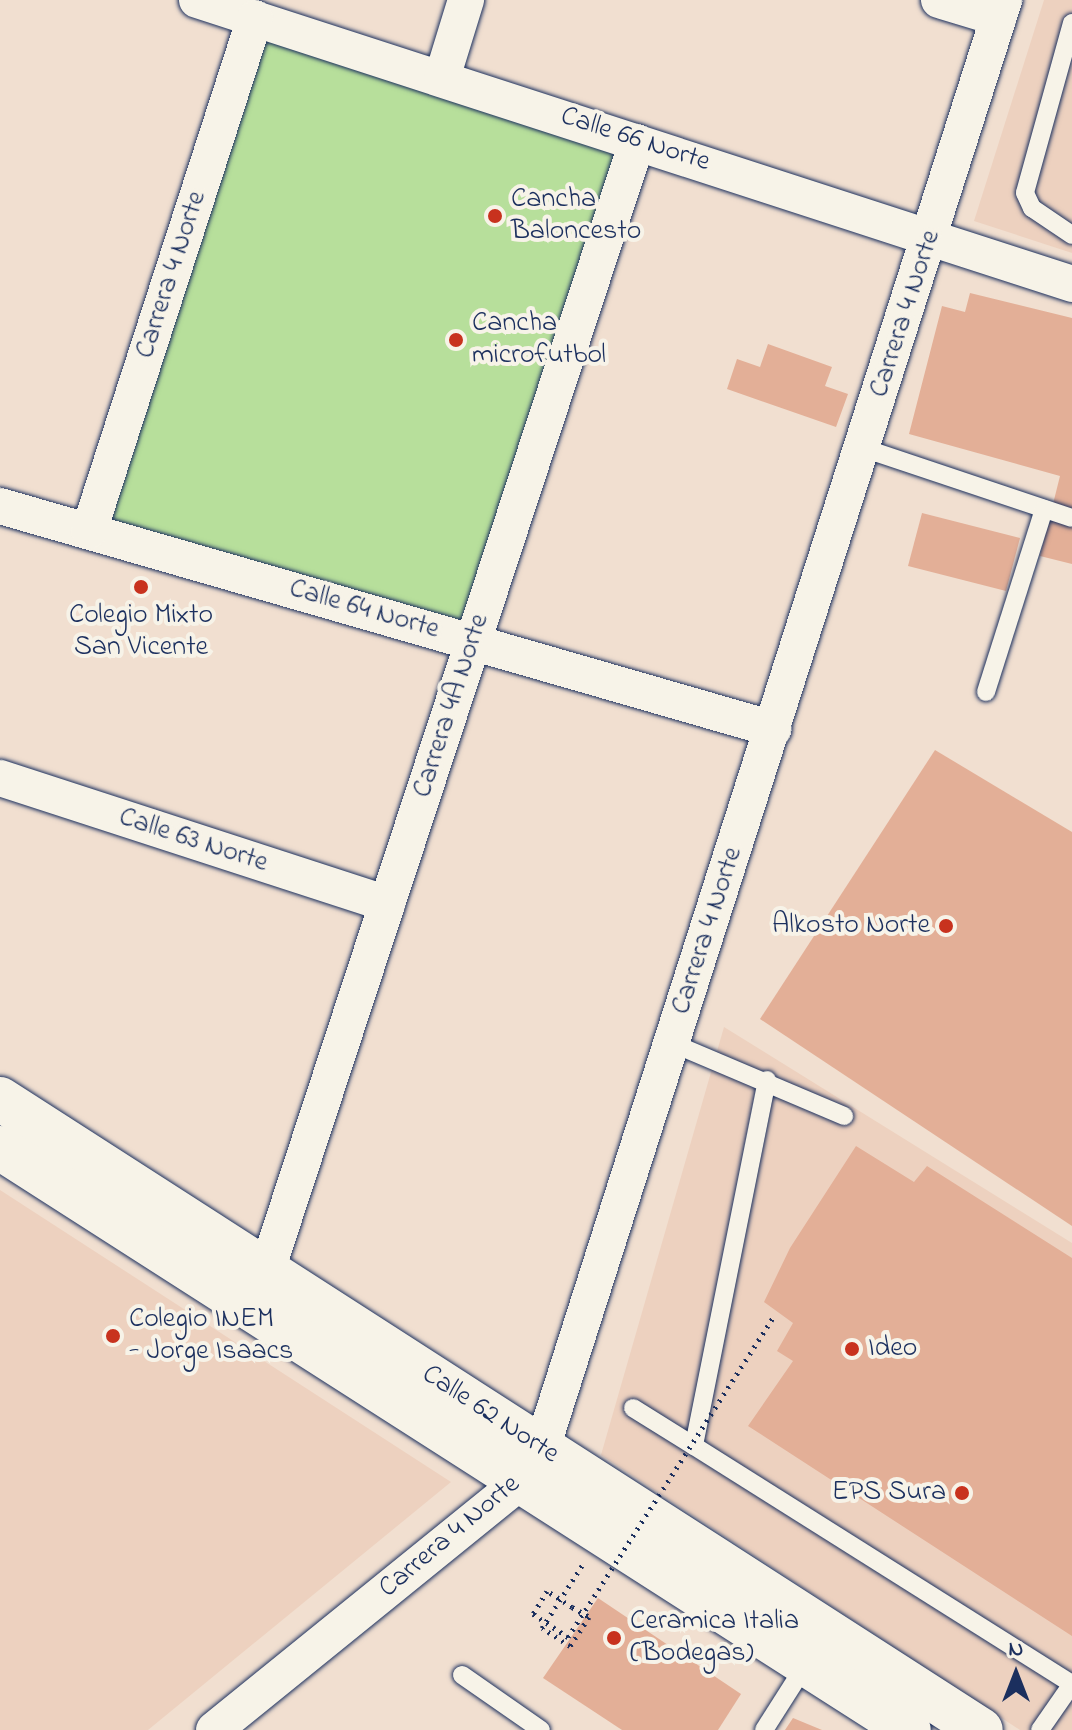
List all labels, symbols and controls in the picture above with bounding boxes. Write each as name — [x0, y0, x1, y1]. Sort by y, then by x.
street label: Calle 66 Norte — [556, 100, 714, 180]
place label: Cancha Baloncesto — [511, 183, 641, 249]
street label: Carrera 4 Norte — [129, 187, 215, 363]
marker: Cancha Baloncesto — [486, 207, 504, 225]
street label: Carrera 4 Norte — [863, 226, 949, 402]
place label: Cancha microfutbol — [472, 307, 606, 373]
marker: Cancha microfutbol — [447, 331, 465, 349]
street label: Calle 64 Norte — [285, 573, 443, 647]
marker: Colegio Mixto San Vicente — [132, 578, 150, 596]
place label: Colegio Mixto San Vicente — [69, 599, 213, 665]
street label: Carrera 4A Norte — [407, 610, 497, 802]
street label: Calle 63 Norte — [114, 801, 272, 881]
street label: Carrera 4 Norte — [665, 843, 751, 1019]
place label: Alkosto Norte — [772, 909, 930, 943]
marker: Alkosto Norte — [937, 917, 955, 935]
place label: Colegio INEM - Jorge Isaacs — [129, 1303, 293, 1369]
marker: Colegio INEM - Jorge Isaacs — [104, 1327, 122, 1345]
place label: Ideo — [868, 1332, 917, 1366]
marker: Ideo — [843, 1340, 861, 1358]
street label: Calle 62 Norte — [415, 1358, 565, 1472]
street label: Carrera 4 Norte — [373, 1468, 527, 1606]
place label: EPS Sura — [832, 1476, 946, 1510]
marker: EPS Sura — [953, 1484, 971, 1502]
place label: Ceramica Italia (Bodegas) — [630, 1605, 799, 1671]
marker: Ceramica Italia (Bodegas) — [605, 1629, 623, 1647]
north arrow — [976, 1634, 1056, 1714]
text: N — [1009, 1634, 1023, 1666]

